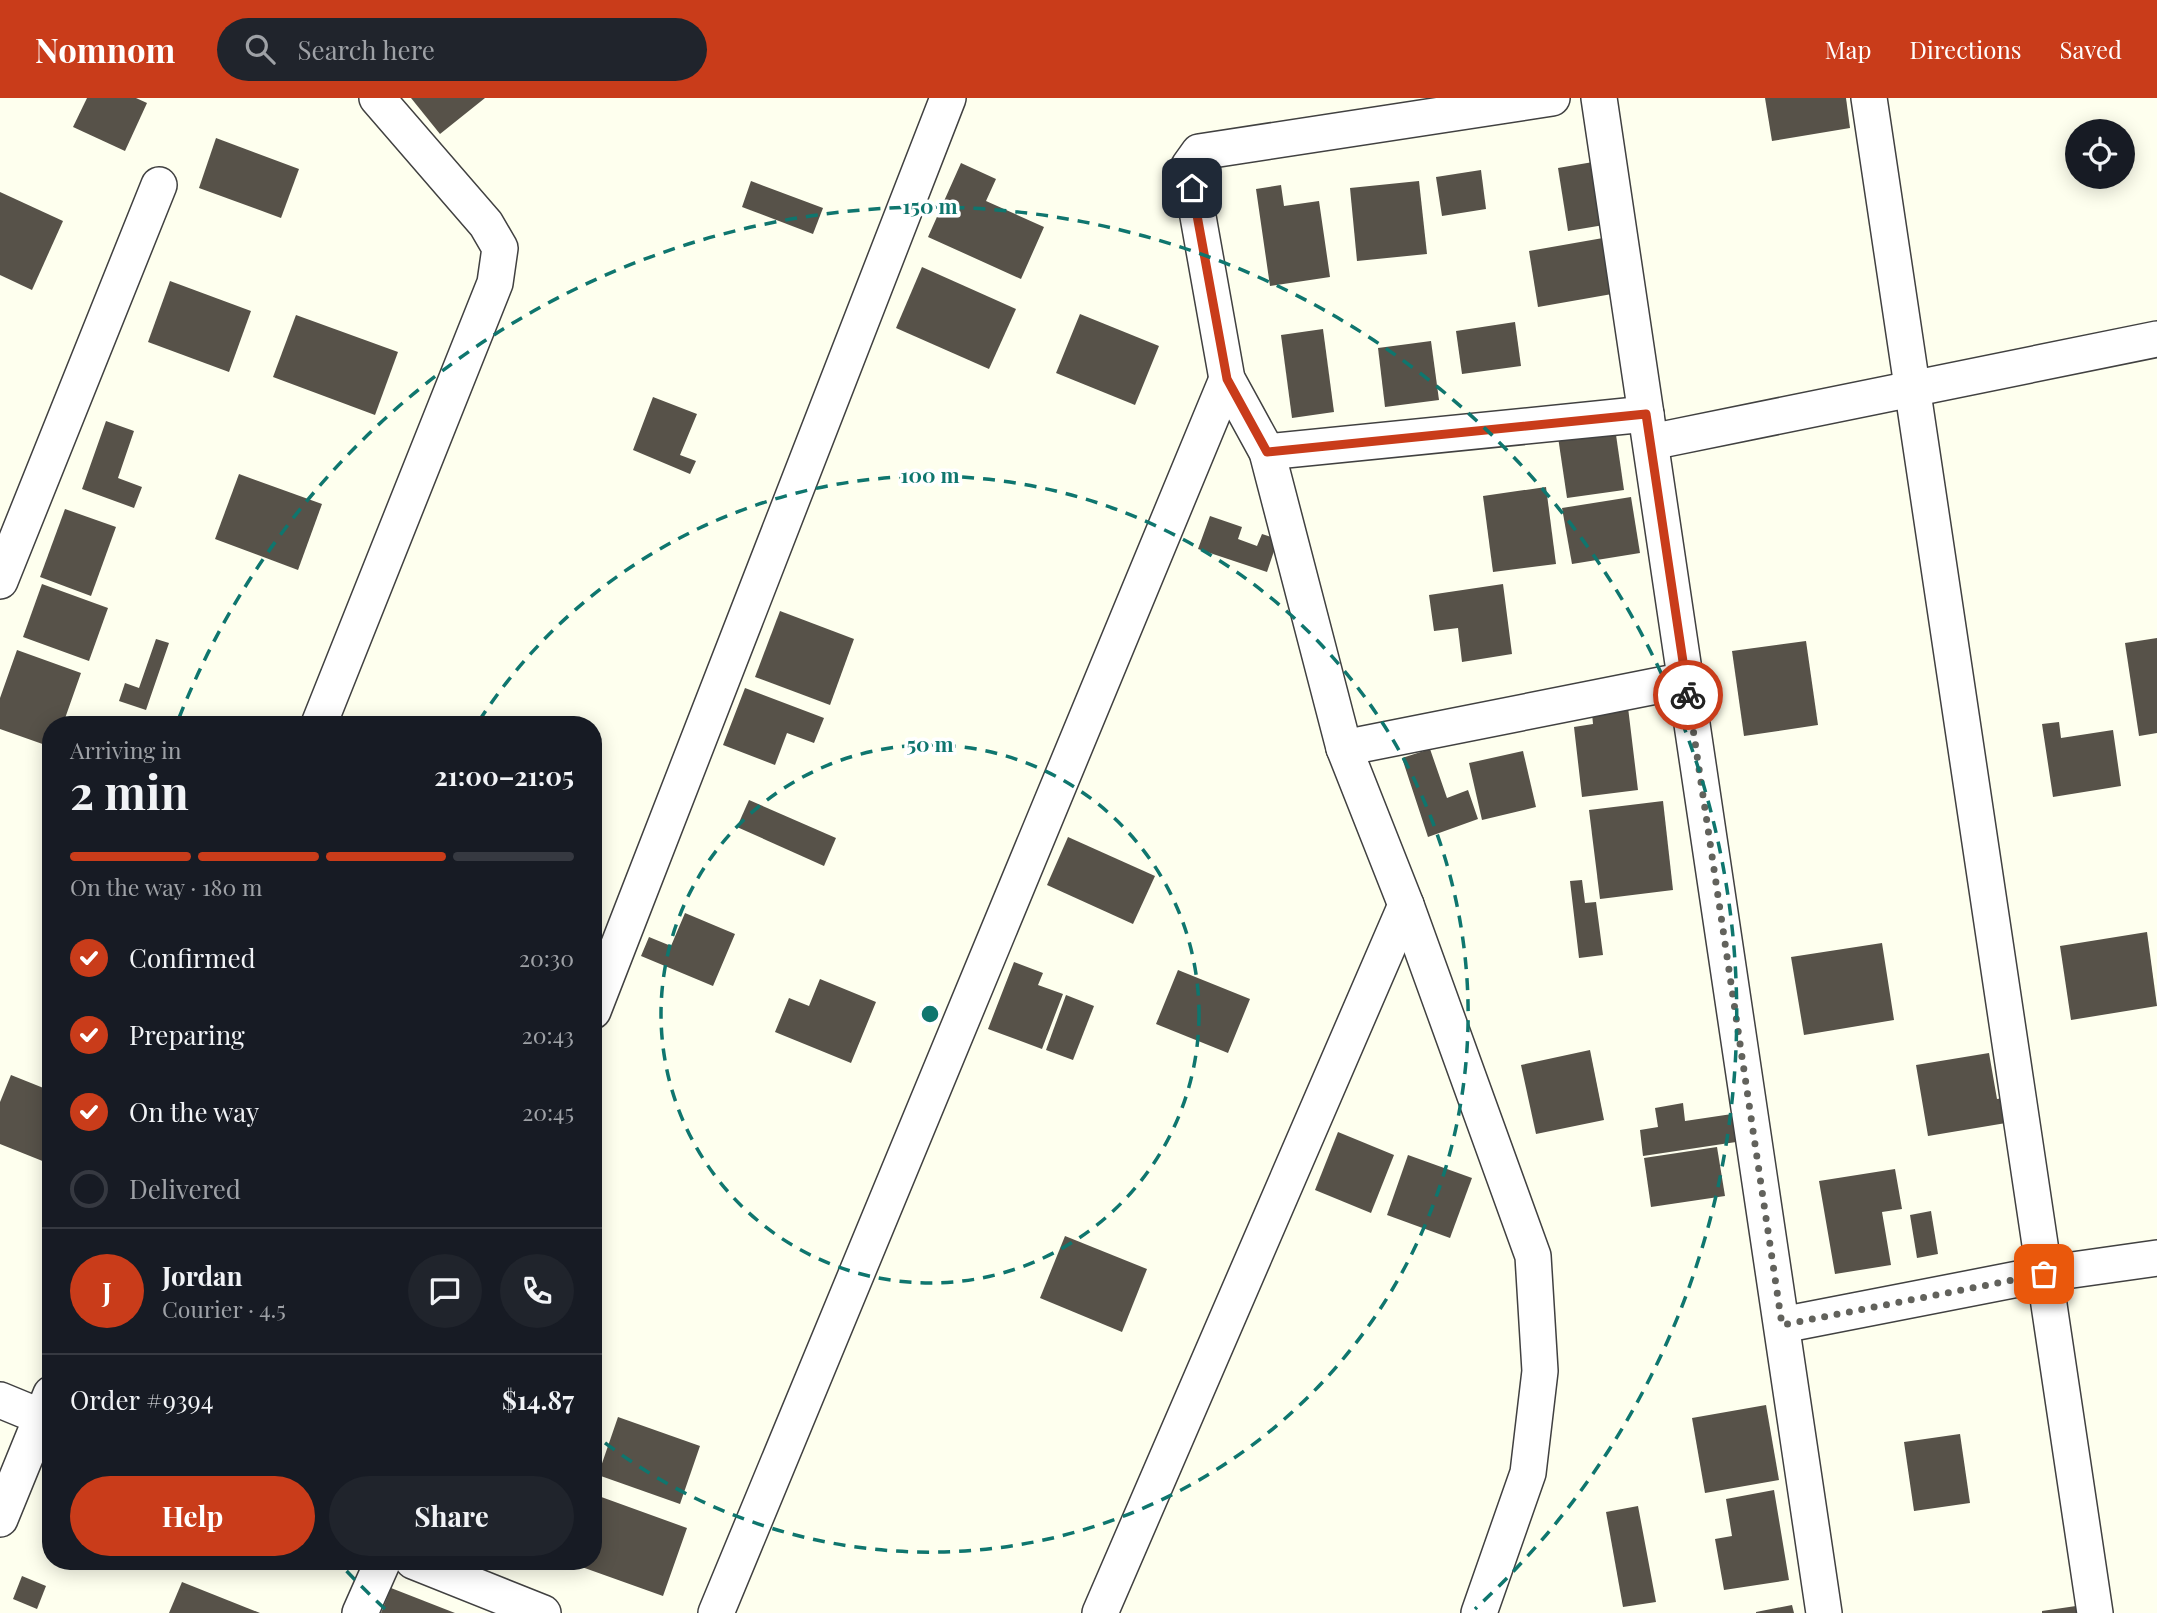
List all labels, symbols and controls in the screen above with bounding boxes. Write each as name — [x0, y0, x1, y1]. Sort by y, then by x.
search box — [217, 18, 707, 81]
text: Nomnom — [35, 27, 175, 71]
icon: search — [241, 30, 279, 68]
text: Search here — [297, 32, 435, 67]
text: Map — [1825, 33, 1871, 65]
text: Directions — [1909, 33, 2022, 65]
text: Saved — [2060, 33, 2122, 65]
map controls — [2065, 119, 2135, 189]
button: locate — [2065, 119, 2135, 189]
pin — [1162, 158, 1222, 218]
icon: home — [1173, 169, 1211, 207]
text: 150 m — [903, 191, 957, 219]
text: 100 m — [900, 460, 960, 488]
courier — [1653, 660, 1723, 730]
icon: bike — [1669, 676, 1707, 714]
text: 50 m — [906, 729, 954, 757]
text: Arriving in — [70, 734, 182, 765]
text: 21:00–21:05 — [434, 758, 574, 793]
text: 2 min — [70, 760, 189, 822]
text: On the way · 180 m — [70, 871, 262, 902]
icon: check — [70, 939, 108, 977]
text: Confirmed — [129, 940, 256, 975]
text: 20:30 — [519, 942, 574, 973]
centre of rings — [918, 1002, 942, 1026]
icon: check — [70, 1016, 108, 1054]
text: Preparing — [129, 1017, 245, 1052]
text: 20:43 — [522, 1019, 574, 1050]
icon: check — [70, 1093, 108, 1131]
text: On the way — [129, 1094, 259, 1129]
text: 20:45 — [522, 1096, 574, 1127]
text: Delivered — [129, 1171, 241, 1206]
pin — [2014, 1244, 2074, 1304]
button: chat — [408, 1254, 482, 1328]
button: phone — [500, 1254, 574, 1328]
icon: bag — [2025, 1255, 2063, 1293]
text: Jordan — [162, 1258, 242, 1293]
text: J — [102, 1274, 112, 1309]
text: Courier · 4.5 — [162, 1293, 286, 1324]
text: Order #9394 — [70, 1382, 214, 1417]
text: $14.87 — [502, 1382, 574, 1417]
button: Help — [70, 1476, 315, 1556]
button: Share — [329, 1476, 574, 1556]

